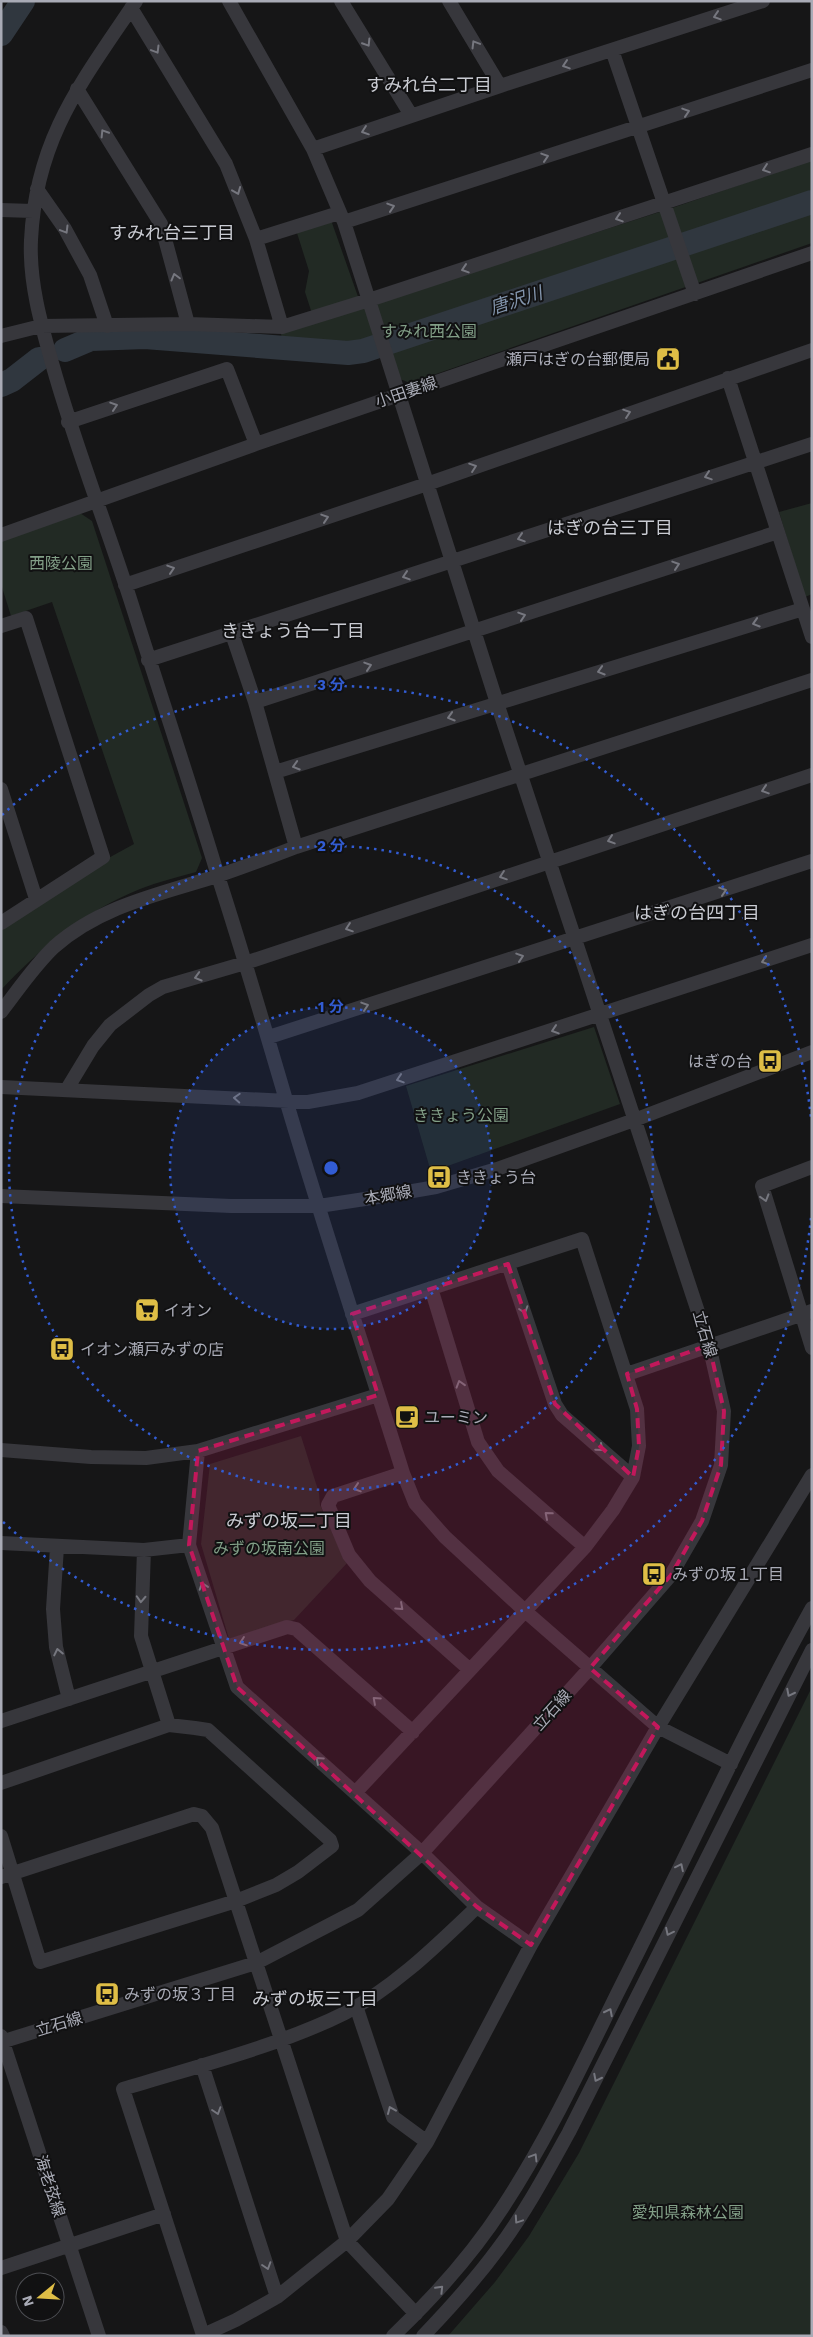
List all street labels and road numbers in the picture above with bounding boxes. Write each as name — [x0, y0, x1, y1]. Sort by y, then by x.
street label: 小田妻線 — [373, 373, 439, 411]
street label: 本郷線 — [363, 1181, 413, 1209]
street label: 立石線 — [689, 1308, 721, 1360]
street label: 立石線 — [529, 1686, 575, 1734]
street label: 立石線 — [33, 2008, 85, 2040]
street label: 海老弦線 — [31, 2153, 69, 2219]

